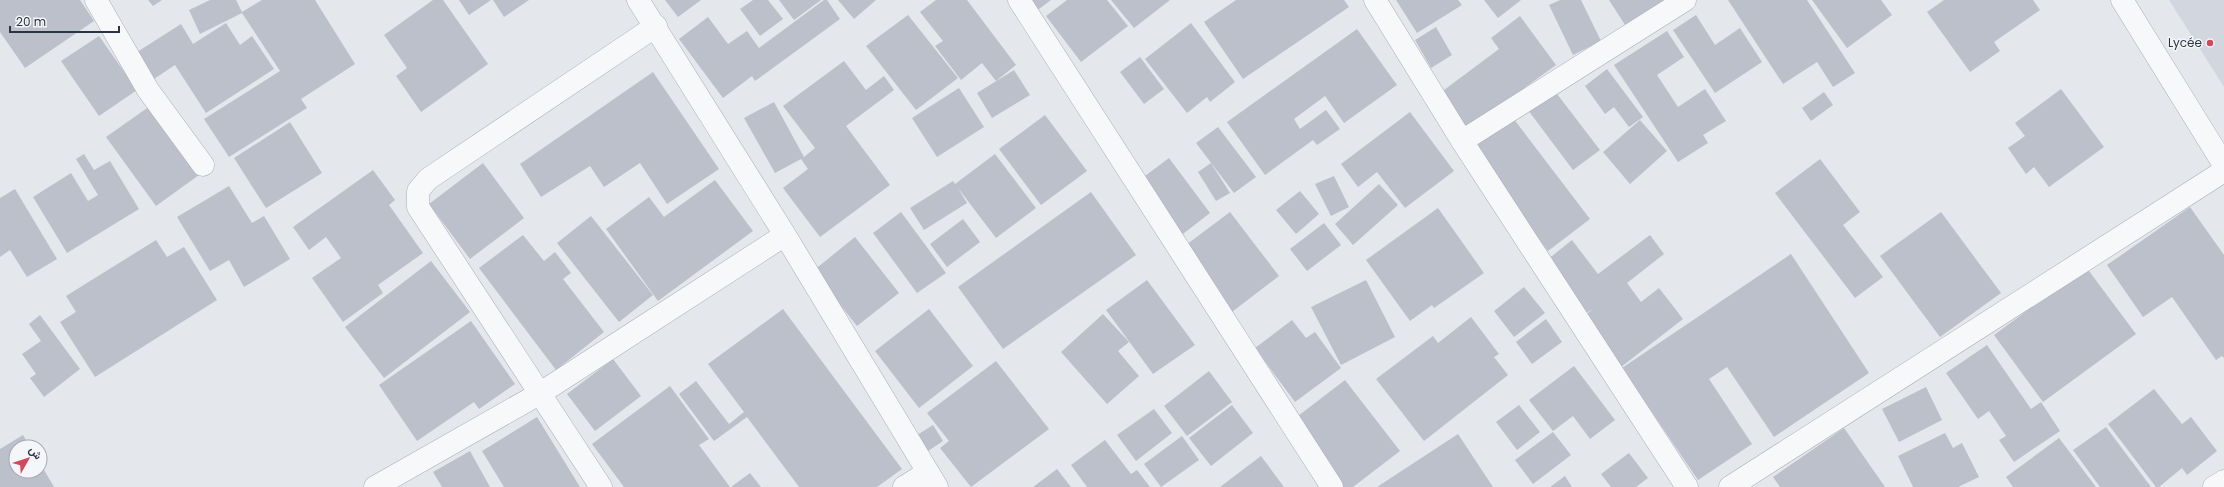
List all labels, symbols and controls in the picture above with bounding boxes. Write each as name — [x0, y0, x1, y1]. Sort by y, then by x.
scale bar — [10, 8, 119, 34]
text: 20 m — [16, 13, 46, 30]
place label: Lycée — [2168, 34, 2202, 51]
marker: Lycée — [2205, 38, 2215, 48]
north arrow — [8, 439, 48, 479]
text: ش — [25, 443, 46, 463]

